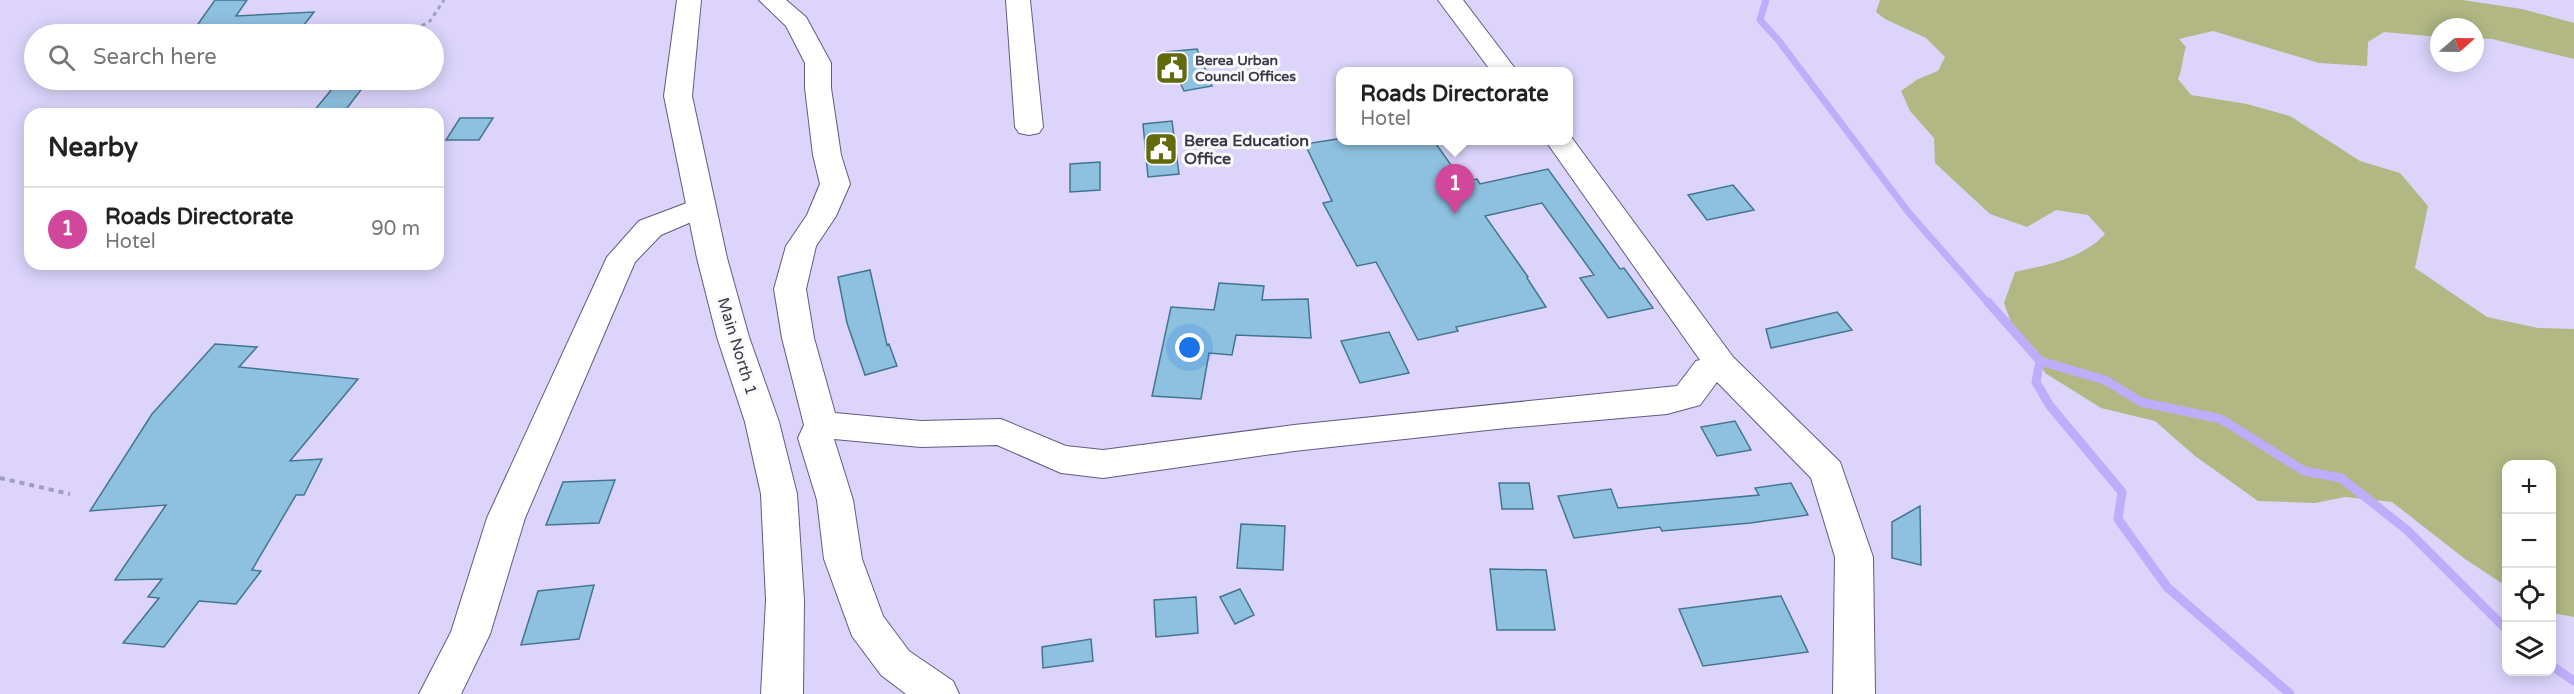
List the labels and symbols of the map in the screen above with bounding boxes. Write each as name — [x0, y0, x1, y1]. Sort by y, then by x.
north arrow — [2430, 18, 2484, 72]
public building icon: Berea Urban Council Offices — [1154, 50, 1190, 86]
place label: Berea Urban Council Offices — [1195, 52, 1296, 85]
public building icon: Berea Education Office — [1143, 131, 1179, 167]
place label: Berea Education Office — [1184, 131, 1309, 169]
pin: 1 — [1436, 164, 1474, 214]
street label: Main North 1 — [713, 295, 761, 397]
your location — [1175, 333, 1204, 362]

